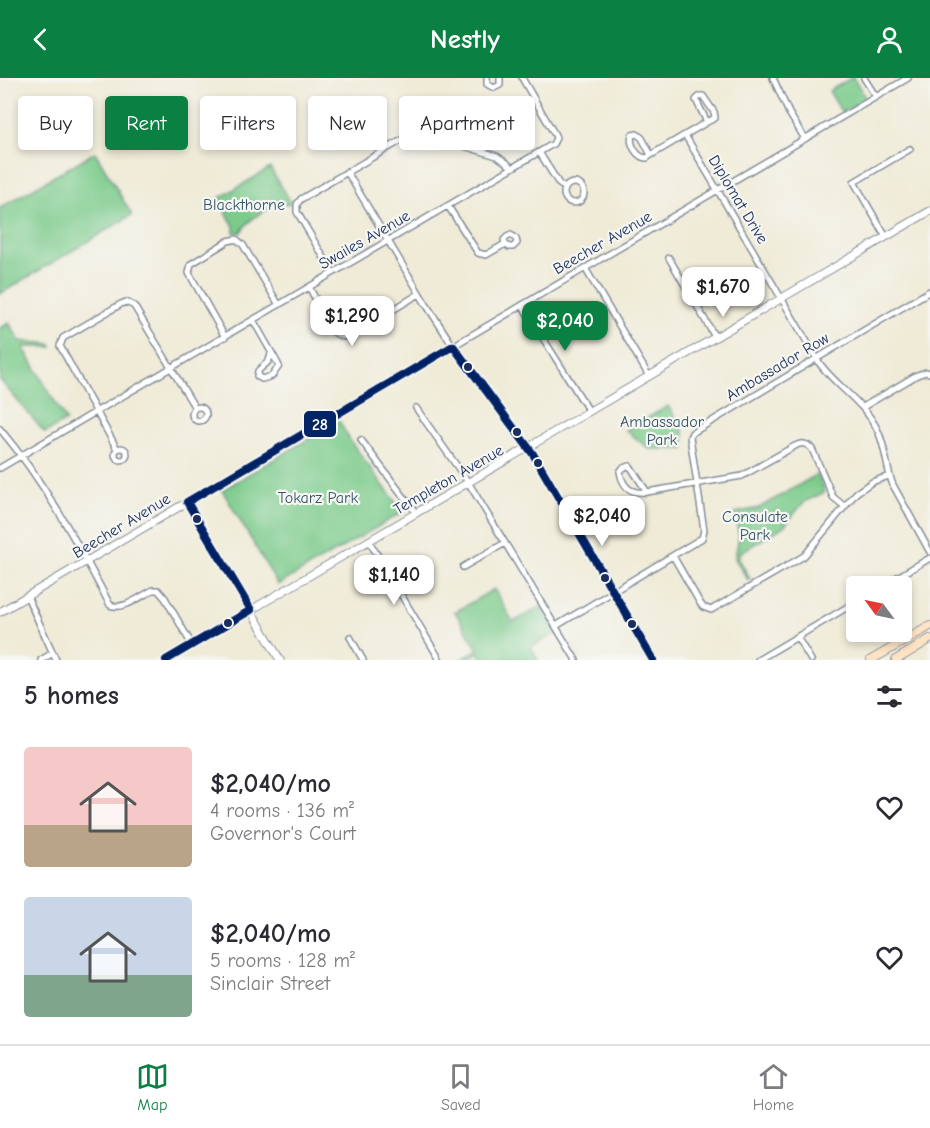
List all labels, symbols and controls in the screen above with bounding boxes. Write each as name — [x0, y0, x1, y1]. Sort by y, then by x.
icon: back — [24, 23, 57, 56]
icon: person — [873, 23, 906, 56]
text: Nestly — [430, 24, 500, 55]
chip: Buy — [18, 96, 93, 150]
chip: Rent — [105, 96, 188, 150]
chip: Filters — [200, 96, 296, 150]
chip: New — [308, 96, 387, 150]
chip: Apartment — [399, 96, 535, 150]
street label: Diplomat Drive — [705, 152, 772, 247]
park label: Blackthorne — [203, 196, 285, 214]
street label: Swailes Avenue — [316, 207, 413, 273]
street label: Beecher Avenue — [550, 207, 655, 278]
pin: $1,670 — [674, 267, 772, 318]
text: $1,670 — [696, 275, 750, 298]
pin: $1,290 — [303, 296, 401, 347]
pin: $2,040 — [516, 301, 614, 352]
text: $1,290 — [324, 304, 380, 327]
text: $2,040 — [536, 309, 594, 332]
street label: Ambassador Row — [723, 329, 833, 405]
unlabelled marker — [462, 361, 474, 373]
line badge: 28 — [303, 410, 337, 438]
park label: Ambassador Park — [620, 413, 705, 449]
text: 28 — [312, 416, 328, 434]
unlabelled marker — [511, 426, 523, 438]
street label: Templeton Avenue — [390, 441, 507, 519]
unlabelled marker — [532, 457, 544, 469]
park label: Tokarz Park — [278, 489, 358, 507]
street label: Beecher Avenue — [69, 490, 174, 562]
pin: $2,040 — [553, 496, 651, 547]
text: $2,040 — [573, 504, 631, 527]
park label: Consulate Park — [722, 508, 788, 544]
unlabelled marker — [191, 513, 203, 525]
pin: $1,140 — [345, 555, 443, 606]
text: $1,140 — [368, 563, 420, 586]
unlabelled marker — [599, 572, 611, 584]
north arrow — [846, 576, 912, 642]
map controls — [846, 576, 912, 642]
unlabelled marker — [222, 617, 234, 629]
unlabelled marker — [626, 618, 638, 630]
icon: filters — [873, 680, 906, 713]
text: 5 homes — [24, 681, 119, 711]
text: $2,040/mo — [210, 769, 331, 799]
icon: home — [72, 771, 144, 843]
icon: heart — [873, 791, 906, 824]
text: 4 rooms · 136 m² — [210, 799, 354, 822]
text: Governor's Court — [210, 822, 356, 845]
text: $2,040/mo — [210, 919, 331, 949]
icon: home — [72, 921, 144, 993]
icon: heart — [873, 941, 906, 974]
text: 5 rooms · 128 m² — [210, 949, 355, 972]
text: Sinclair Street — [210, 972, 330, 995]
tab: Map — [136, 1060, 169, 1114]
tab: Saved — [441, 1060, 481, 1114]
tab: Home — [753, 1060, 794, 1114]

